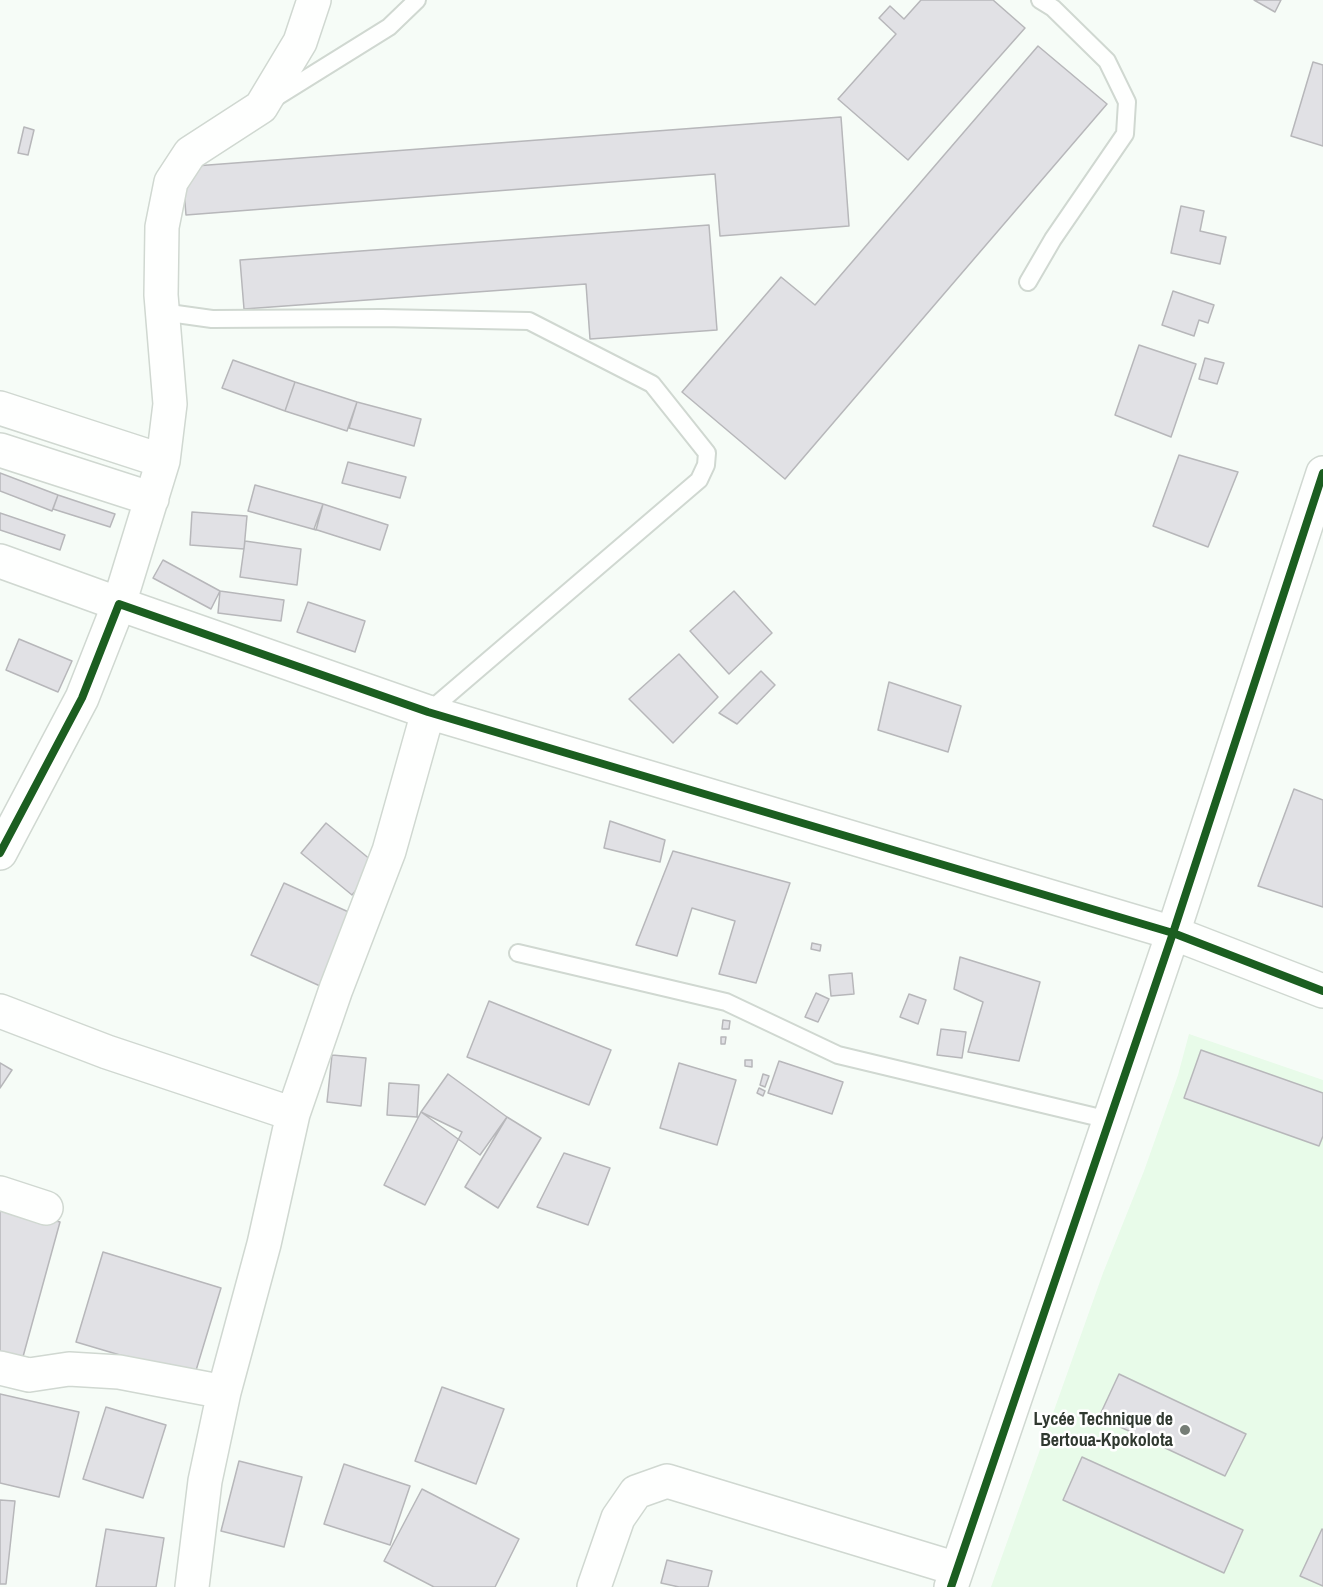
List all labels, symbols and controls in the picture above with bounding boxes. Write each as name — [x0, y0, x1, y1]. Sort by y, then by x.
place label: Lycée Technique de Bertoua-Kpokolota — [1034, 1409, 1173, 1452]
marker: Lycée Technique de Bertoua-Kpokolota — [1178, 1423, 1192, 1437]

